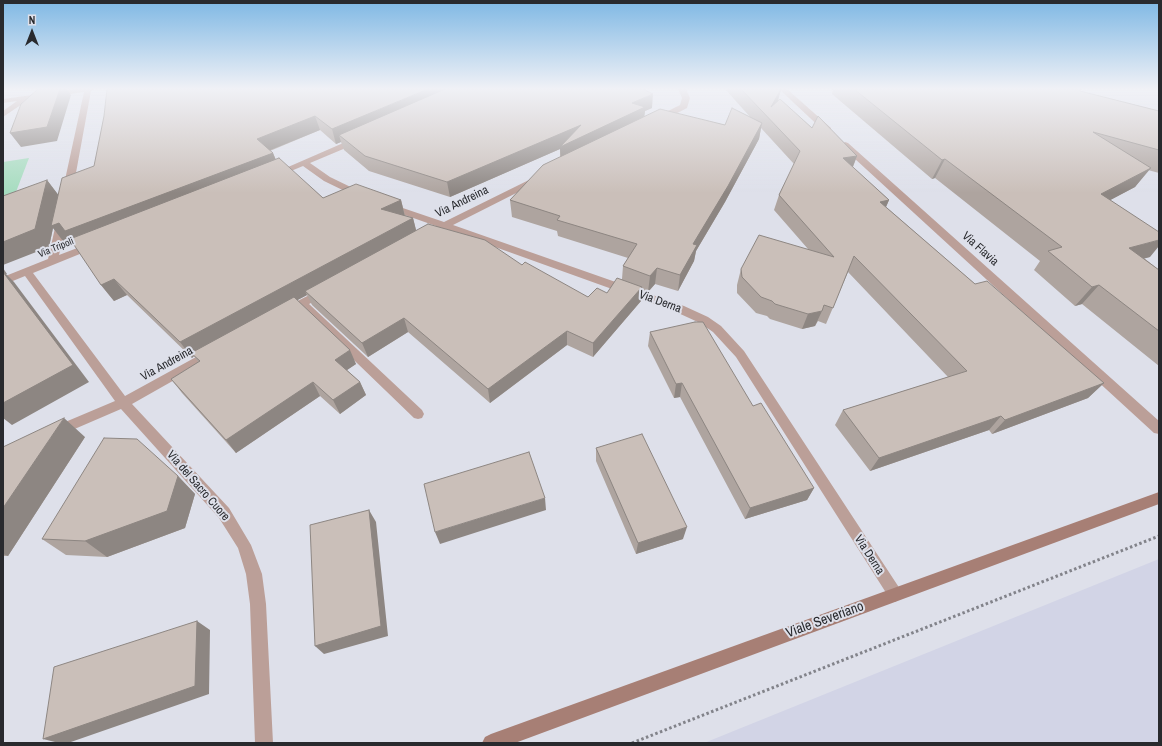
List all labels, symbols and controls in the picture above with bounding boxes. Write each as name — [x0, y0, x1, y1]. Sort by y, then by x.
north arrow — [12, 12, 52, 52]
text: N — [29, 13, 35, 27]
street label: Via Andreina — [433, 183, 491, 221]
street label: Via Flavia — [959, 229, 1001, 269]
street label: Via Tripoli — [36, 235, 76, 261]
street label: Via Derna — [637, 288, 683, 316]
street label: Via Andreina — [138, 344, 196, 384]
street label: Via del Sacro Cuore — [164, 448, 232, 524]
street label: Via Derna — [851, 533, 887, 577]
street label: Viale Severiano — [784, 598, 866, 642]

